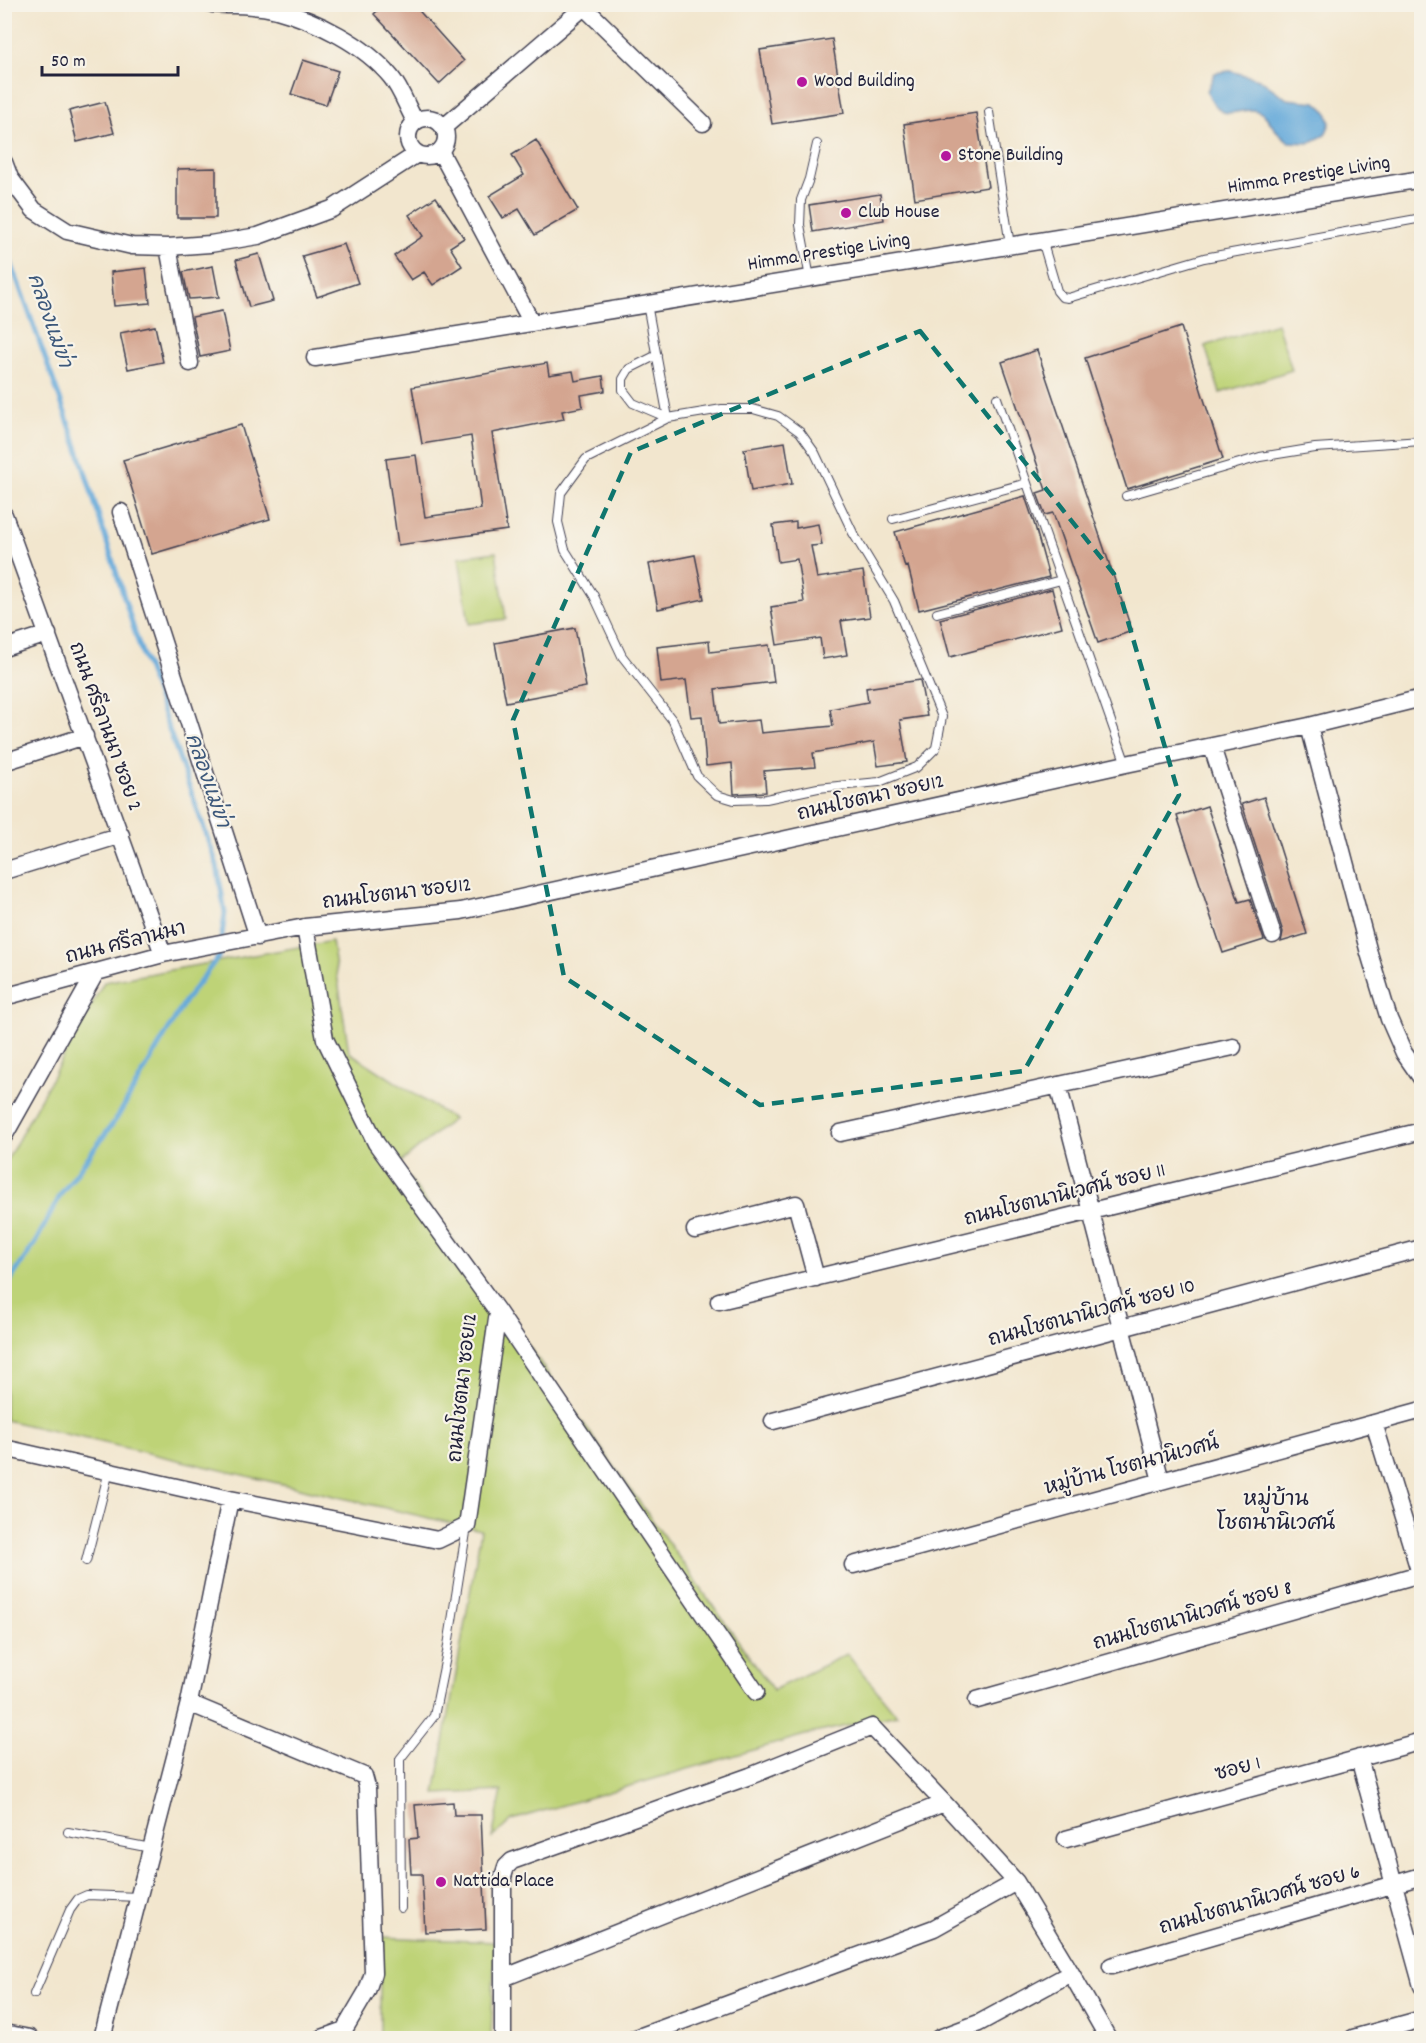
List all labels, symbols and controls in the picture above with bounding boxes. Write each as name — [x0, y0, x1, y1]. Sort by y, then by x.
scale bar — [42, 39, 178, 77]
text: 50 m — [51, 50, 86, 75]
place label: Wood Building — [814, 68, 915, 96]
marker: Wood Building — [795, 75, 809, 89]
place label: Stone Building — [958, 142, 1063, 170]
marker: Stone Building — [939, 149, 953, 163]
street label: Himma Prestige Living — [1226, 149, 1392, 203]
place label: Club House — [858, 199, 940, 227]
marker: Club House — [839, 206, 853, 220]
street label: Himma Prestige Living — [746, 226, 912, 280]
water label: คลองแม่ข่า — [18, 269, 80, 374]
street label: ถนน ศรีลานนา ซอย 2 — [60, 638, 149, 816]
water label: คลองแม่ข่า — [176, 729, 238, 834]
street label: ถนนโชตนา ซอย12 — [794, 767, 947, 830]
street label: ถนนโชตนา ซอย12 — [321, 870, 473, 918]
street label: ถนน ศรีลานนา — [63, 915, 189, 972]
street label: ถนนโชตนานิเวศน์ ซอย 11 — [961, 1155, 1169, 1235]
street label: ถนนโชตนานิเวศน์ ซอย 10 — [985, 1271, 1199, 1355]
street label: ถนนโชตนา ซอย12 — [440, 1312, 486, 1464]
street label: หมู่บ้าน โชตนานิเวศน์ — [1041, 1428, 1222, 1504]
district label: หมู่บ้าน โชตนานิเวศน์ — [1217, 1485, 1335, 1540]
street label: ถนนโชตนานิเวศน์ ซอย 8 — [1090, 1573, 1296, 1659]
street label: ซอย 1 — [1212, 1750, 1264, 1790]
street label: ถนนโชตนานิเวศน์ ซอย 6 — [1156, 1857, 1364, 1943]
place label: Nattida Place — [453, 1868, 554, 1896]
marker: Nattida Place — [434, 1875, 448, 1889]

